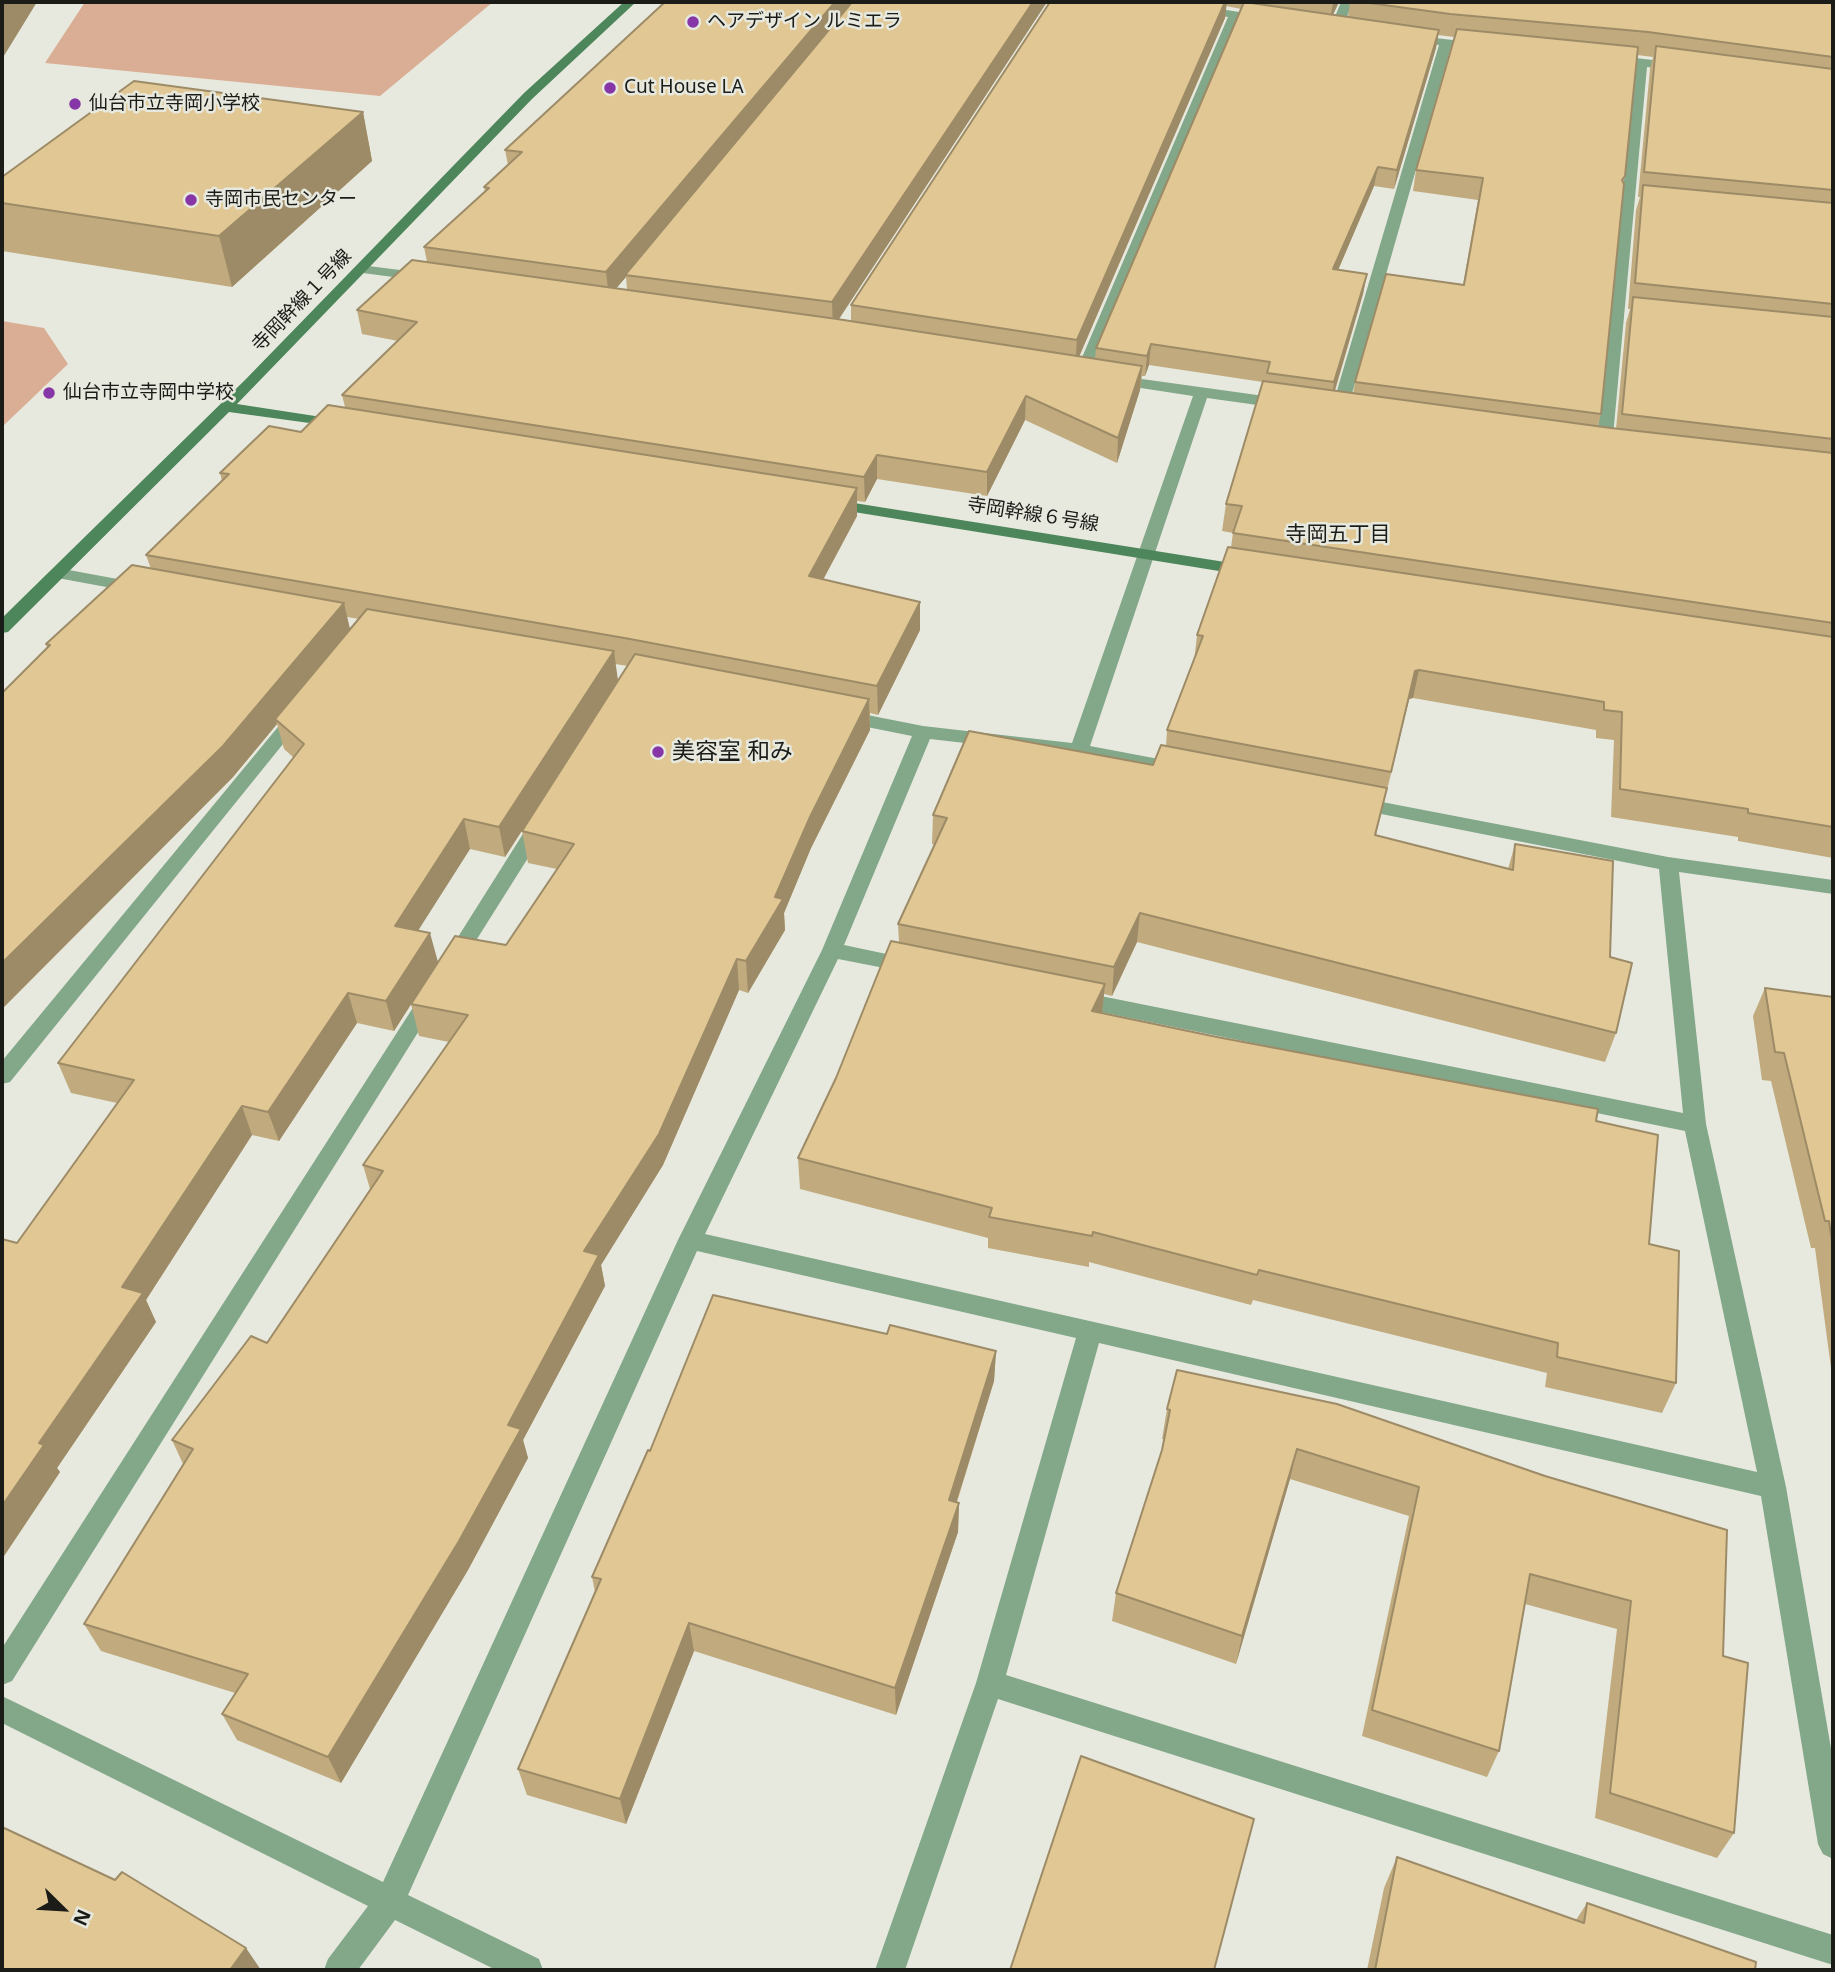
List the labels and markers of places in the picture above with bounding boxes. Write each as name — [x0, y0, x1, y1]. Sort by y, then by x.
place label: ヘアデザイン ルミエラ — [707, 11, 902, 33]
marker: ヘアデザイン ルミエラ — [685, 14, 701, 30]
place label: Cut House LA — [624, 77, 744, 99]
marker: Cut House LA — [602, 80, 618, 96]
place label: 仙台市立寺岡小学校 — [89, 93, 260, 115]
marker: 仙台市立寺岡小学校 — [67, 96, 83, 112]
place label: 寺岡市民センター — [205, 189, 357, 211]
marker: 寺岡市民センター — [183, 192, 199, 208]
place label: 仙台市立寺岡中学校 — [63, 382, 234, 404]
marker: 仙台市立寺岡中学校 — [41, 385, 57, 401]
place label: 美容室 和み — [672, 738, 793, 766]
marker: 美容室 和み — [650, 744, 666, 760]

